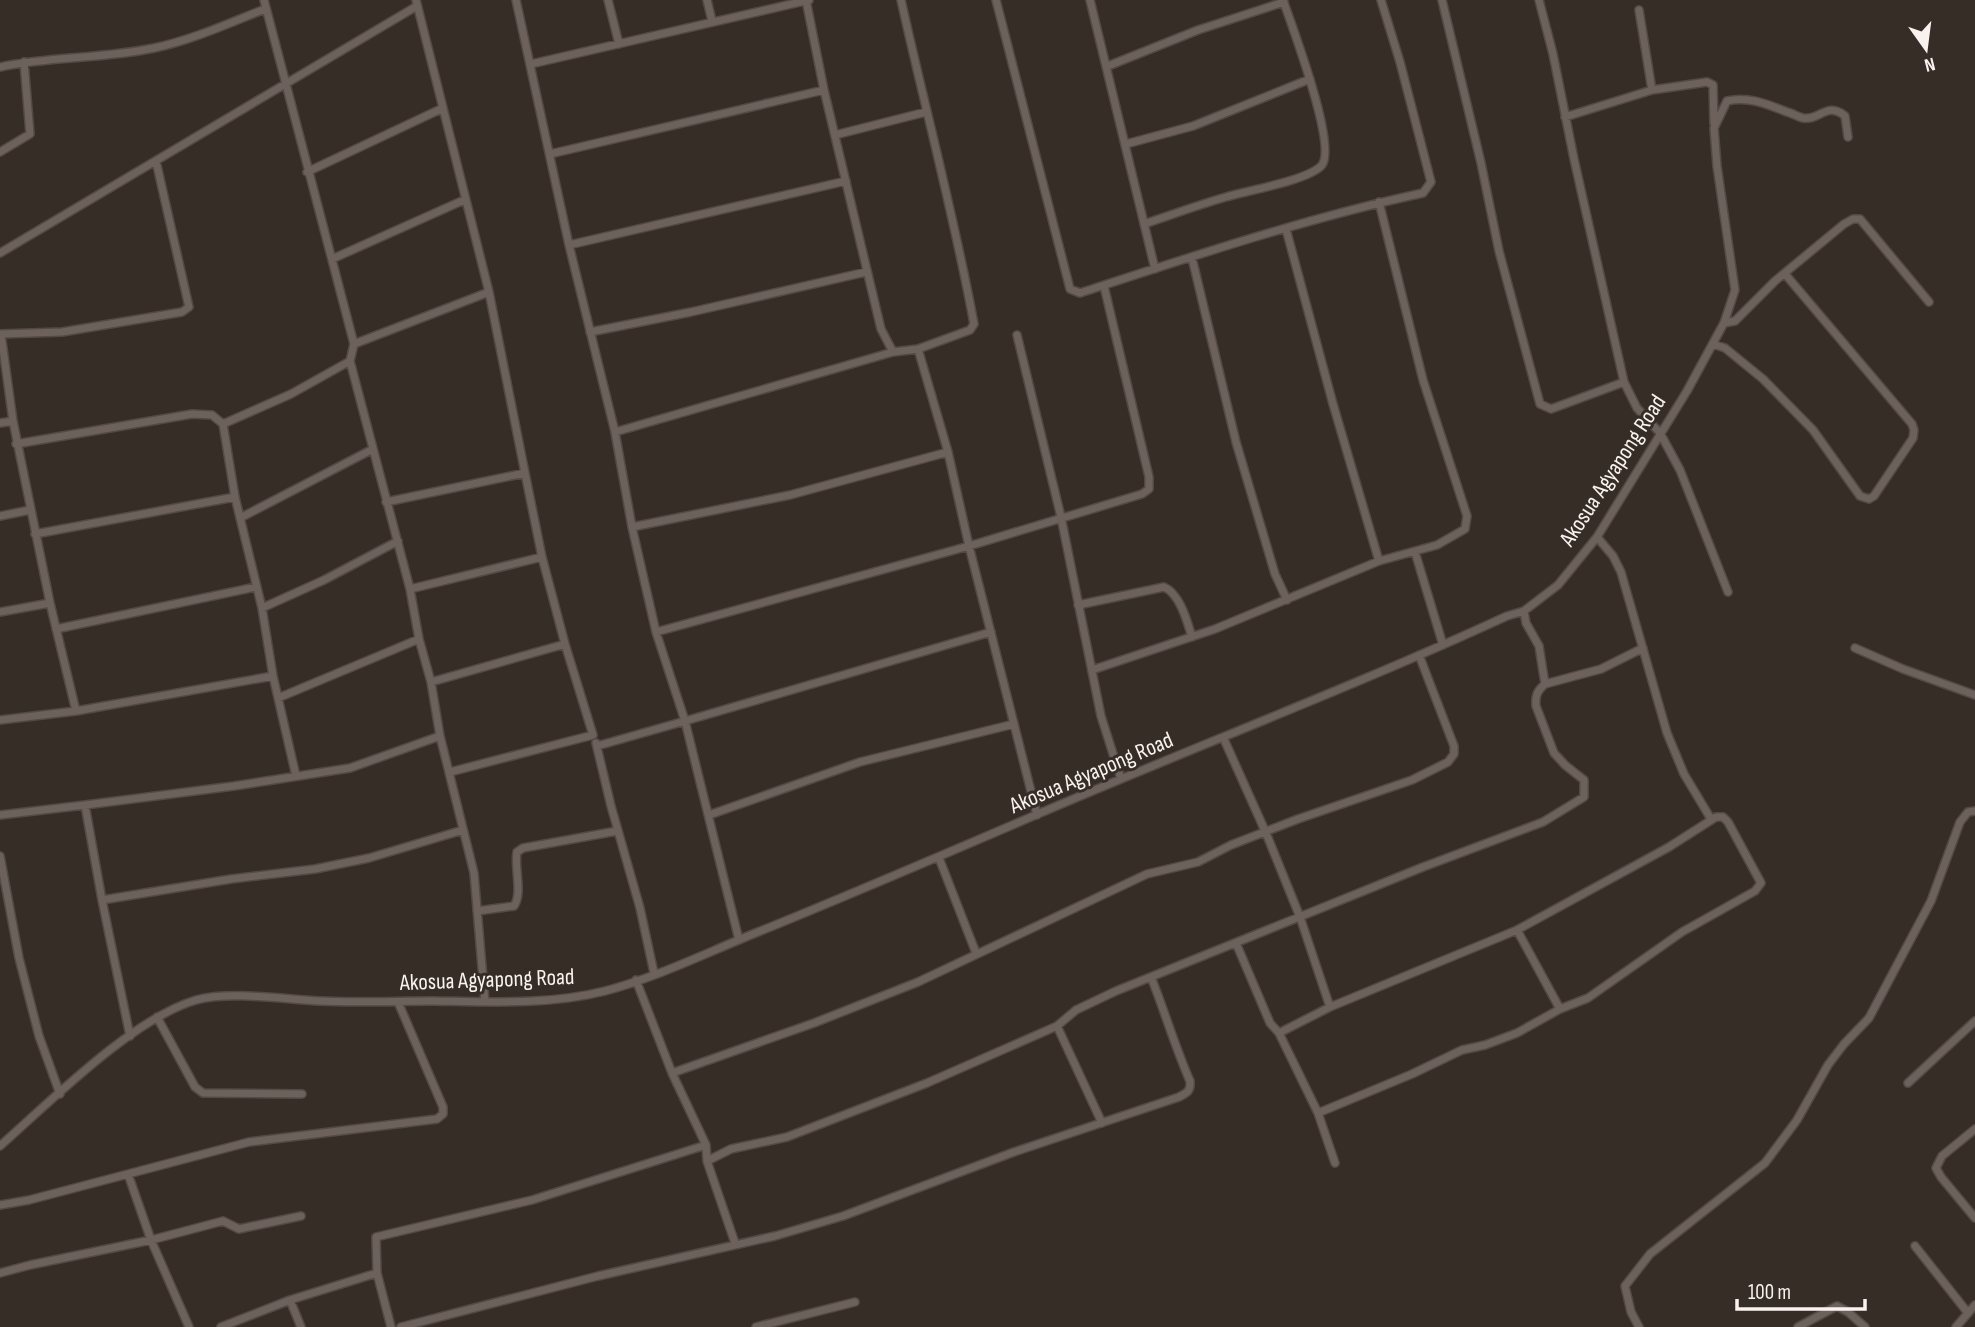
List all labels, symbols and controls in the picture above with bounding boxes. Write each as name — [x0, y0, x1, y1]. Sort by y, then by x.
north arrow — [1891, 14, 1961, 84]
text: N — [1922, 52, 1937, 76]
street label: Akosua Agyapong Road — [1553, 390, 1672, 552]
street label: Akosua Agyapong Road — [1004, 726, 1177, 820]
street label: Akosua Agyapong Road — [398, 963, 575, 997]
scale bar — [1737, 1268, 1865, 1312]
text: 100 m — [1748, 1280, 1791, 1305]

